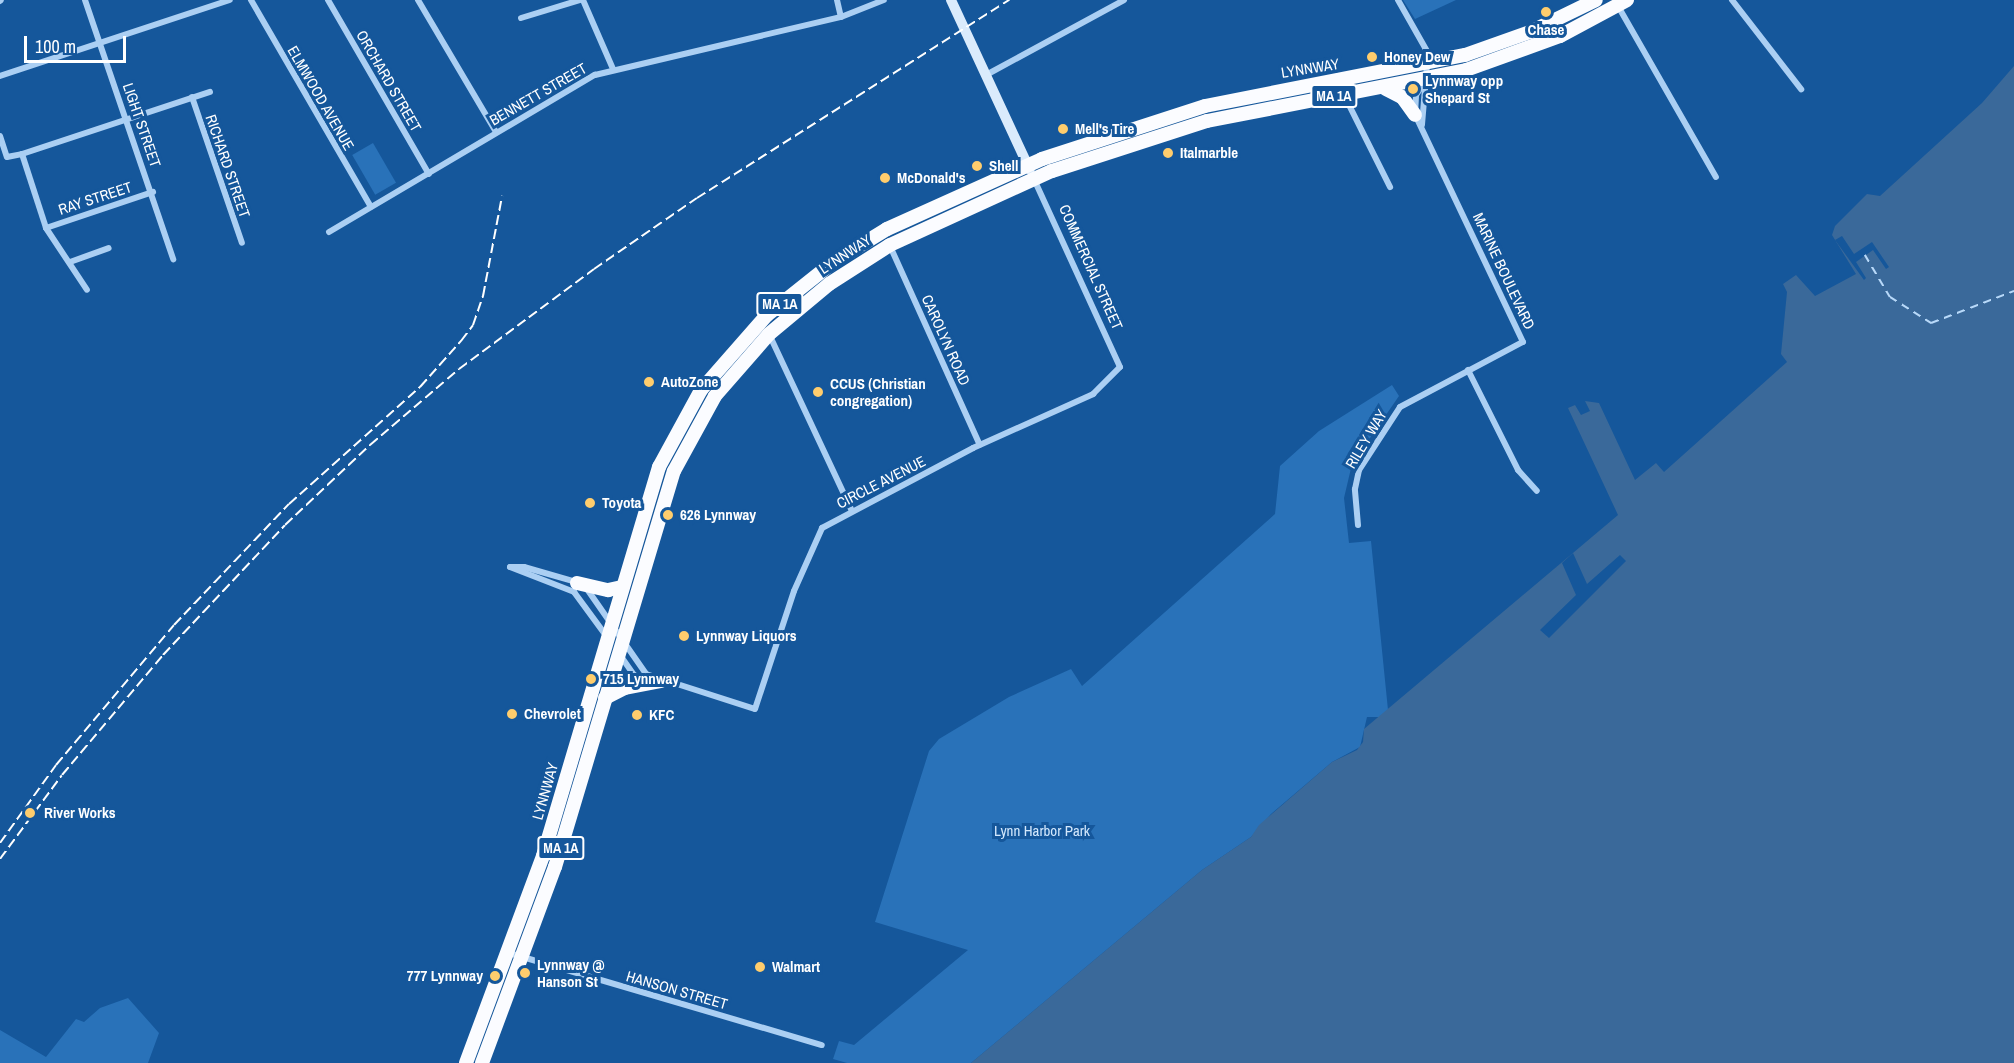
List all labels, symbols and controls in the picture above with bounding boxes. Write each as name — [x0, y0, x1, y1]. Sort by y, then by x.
marker: Chase — [1539, 5, 1553, 19]
place label: Chase — [1528, 21, 1564, 39]
scale bar — [27, 24, 129, 62]
street label: ORCHARD STREET — [353, 27, 425, 135]
text: 100 m — [35, 34, 76, 59]
street label: ELMWOOD AVENUE — [284, 42, 358, 154]
place label: Honey Dew — [1384, 48, 1450, 66]
marker: Honey Dew — [1365, 50, 1379, 64]
street label: LYNNWAY — [1280, 55, 1340, 81]
street label: BENNETT STREET — [486, 59, 590, 129]
place label: Lynnway opp Shepard St — [1425, 71, 1503, 106]
street label: LIGHT STREET — [119, 80, 165, 170]
marker: Lynnway opp Shepard St — [1406, 82, 1420, 96]
road number: MA 1A — [1310, 85, 1358, 107]
street label: RICHARD STREET — [202, 112, 254, 220]
place label: Mell's Tire — [1075, 120, 1134, 138]
marker: Mell's Tire — [1056, 122, 1070, 136]
place label: Italmarble — [1180, 144, 1238, 162]
marker: Italmarble — [1161, 146, 1175, 160]
place label: Shell — [989, 157, 1018, 175]
marker: Shell — [970, 159, 984, 173]
place label: McDonald's — [897, 169, 966, 187]
marker: McDonald's — [878, 171, 892, 185]
street label: RAY STREET — [56, 178, 134, 218]
street label: COMMERCIAL STREET — [1055, 202, 1127, 332]
street label: MARINE BOULEVARD — [1469, 210, 1539, 332]
street label: LYNNWAY — [816, 231, 874, 277]
street label: CAROLYN ROAD — [918, 292, 974, 388]
road number: MA 1A — [756, 293, 804, 315]
place label: AutoZone — [661, 373, 718, 391]
place label: CCUS (Christian congregation) — [830, 374, 926, 409]
marker: AutoZone — [642, 375, 656, 389]
marker: CCUS (Christian congregation) — [811, 385, 825, 399]
street label: RILEY WAY — [1341, 406, 1391, 472]
street label: CIRCLE AVENUE — [833, 452, 929, 512]
place label: Toyota — [602, 494, 641, 512]
marker: Toyota — [583, 496, 597, 510]
place label: 626 Lynnway — [680, 506, 756, 524]
marker: 626 Lynnway — [661, 508, 675, 522]
place label: Lynnway Liquors — [696, 627, 797, 645]
marker: Lynnway Liquors — [677, 629, 691, 643]
place label: 715 Lynnway — [603, 670, 679, 688]
marker: 715 Lynnway — [584, 672, 598, 686]
place label: Chevrolet — [524, 705, 581, 723]
place label: KFC — [649, 706, 674, 724]
marker: Chevrolet — [505, 707, 519, 721]
marker: KFC — [630, 708, 644, 722]
street label: LYNNWAY — [528, 760, 562, 822]
marker: River Works — [21, 804, 39, 822]
place label: River Works — [44, 804, 116, 822]
park label: Lynn Harbor Park — [994, 822, 1090, 840]
road number: MA 1A — [537, 837, 585, 859]
place label: Lynnway @ Hanson St — [537, 955, 605, 990]
place label: Walmart — [772, 958, 820, 976]
marker: Walmart — [753, 960, 767, 974]
marker: Lynnway @ Hanson St — [518, 966, 532, 980]
place label: 777 Lynnway — [407, 967, 483, 985]
street label: HANSON STREET — [624, 967, 730, 1013]
marker: 777 Lynnway — [488, 969, 502, 983]

